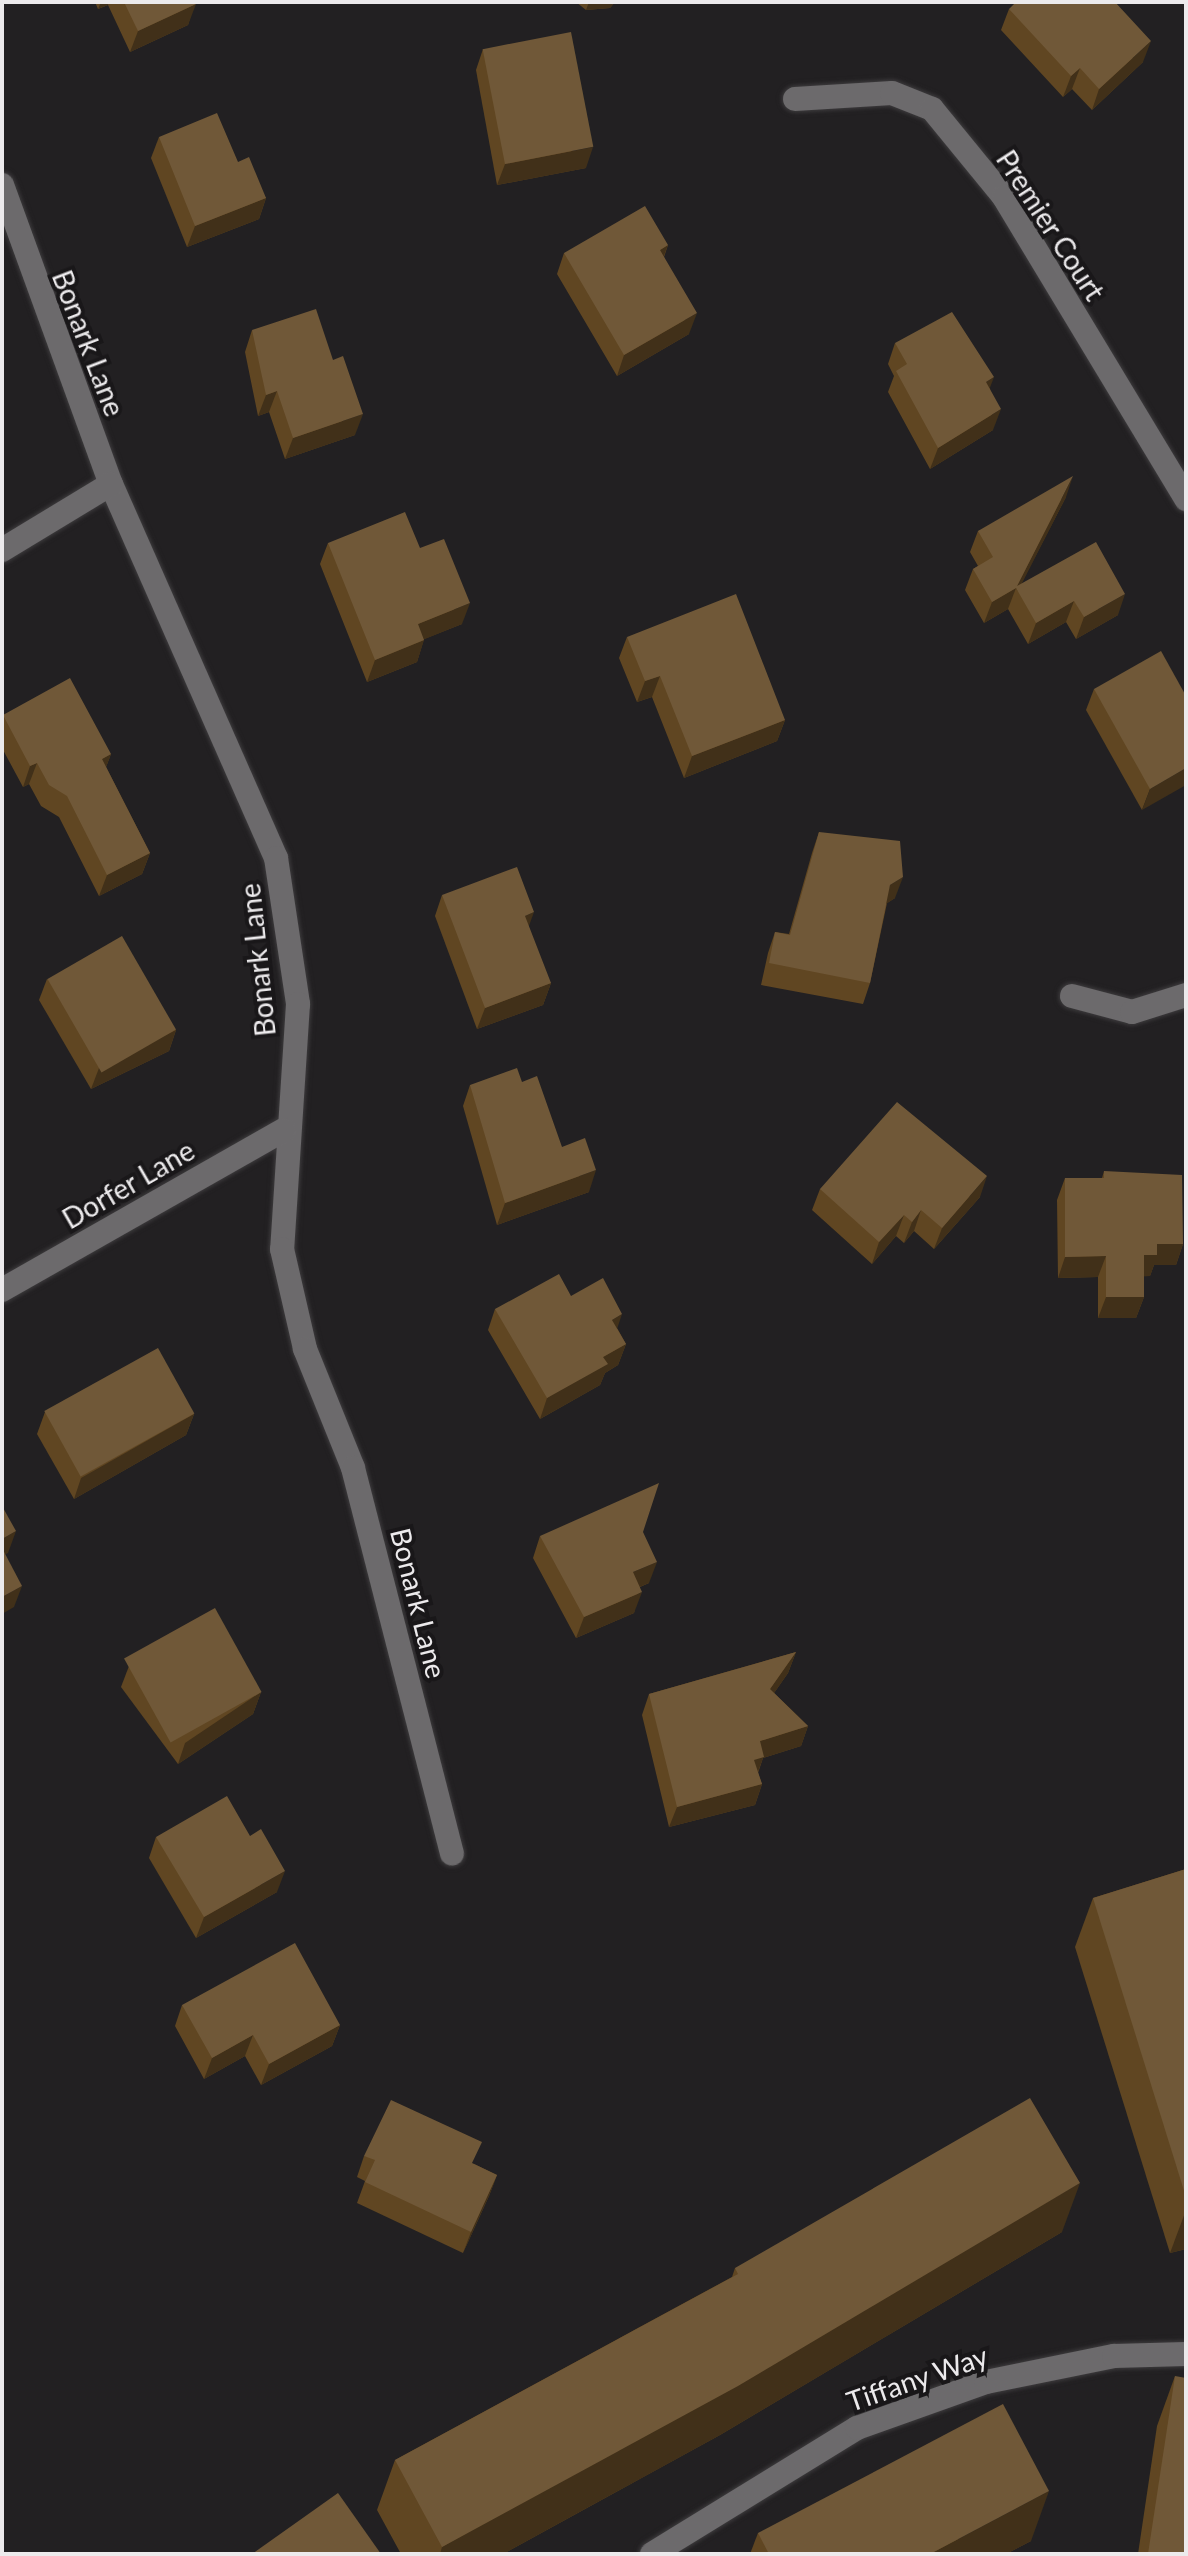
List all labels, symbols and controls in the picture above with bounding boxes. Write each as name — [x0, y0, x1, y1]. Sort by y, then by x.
street label: Premier Court — [990, 143, 1112, 307]
street label: Bonark Lane — [46, 265, 132, 421]
street label: Bonark Lane — [232, 882, 282, 1038]
street label: Dorfer Lane — [56, 1133, 200, 1235]
street label: Bonark Lane — [384, 1524, 454, 1682]
street label: Tiffany Way — [842, 2338, 992, 2418]

